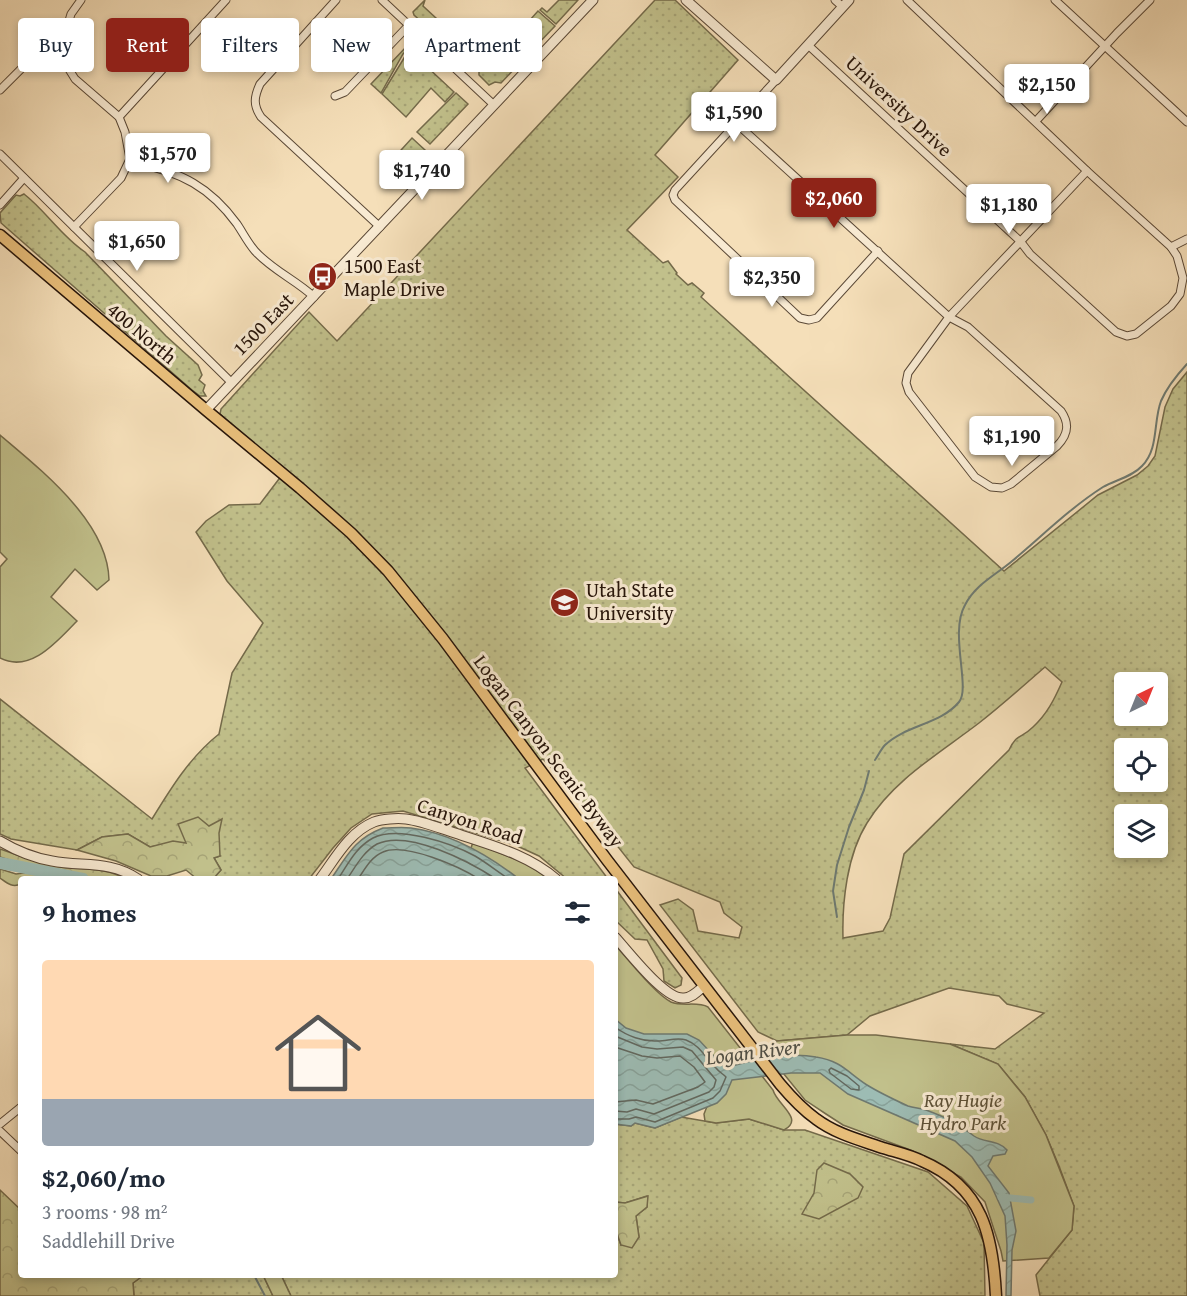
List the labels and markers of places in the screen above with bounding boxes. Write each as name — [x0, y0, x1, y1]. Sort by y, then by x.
pin: $2,150 — [998, 64, 1096, 115]
pin: $1,590 — [685, 92, 783, 143]
pin: $1,570 — [119, 133, 217, 184]
pin: $1,740 — [373, 150, 471, 201]
pin: $2,060 — [785, 178, 883, 229]
pin: $1,180 — [960, 184, 1058, 235]
pin: $1,650 — [88, 221, 186, 272]
place label: 1500 East Maple Drive — [344, 251, 445, 303]
pin: $2,350 — [723, 257, 821, 308]
bus stop icon: 1500 East Maple Drive — [307, 261, 339, 293]
pin: $1,190 — [963, 416, 1061, 467]
place label: Utah State University — [586, 575, 674, 627]
school or university icon: Utah State University — [549, 586, 581, 618]

